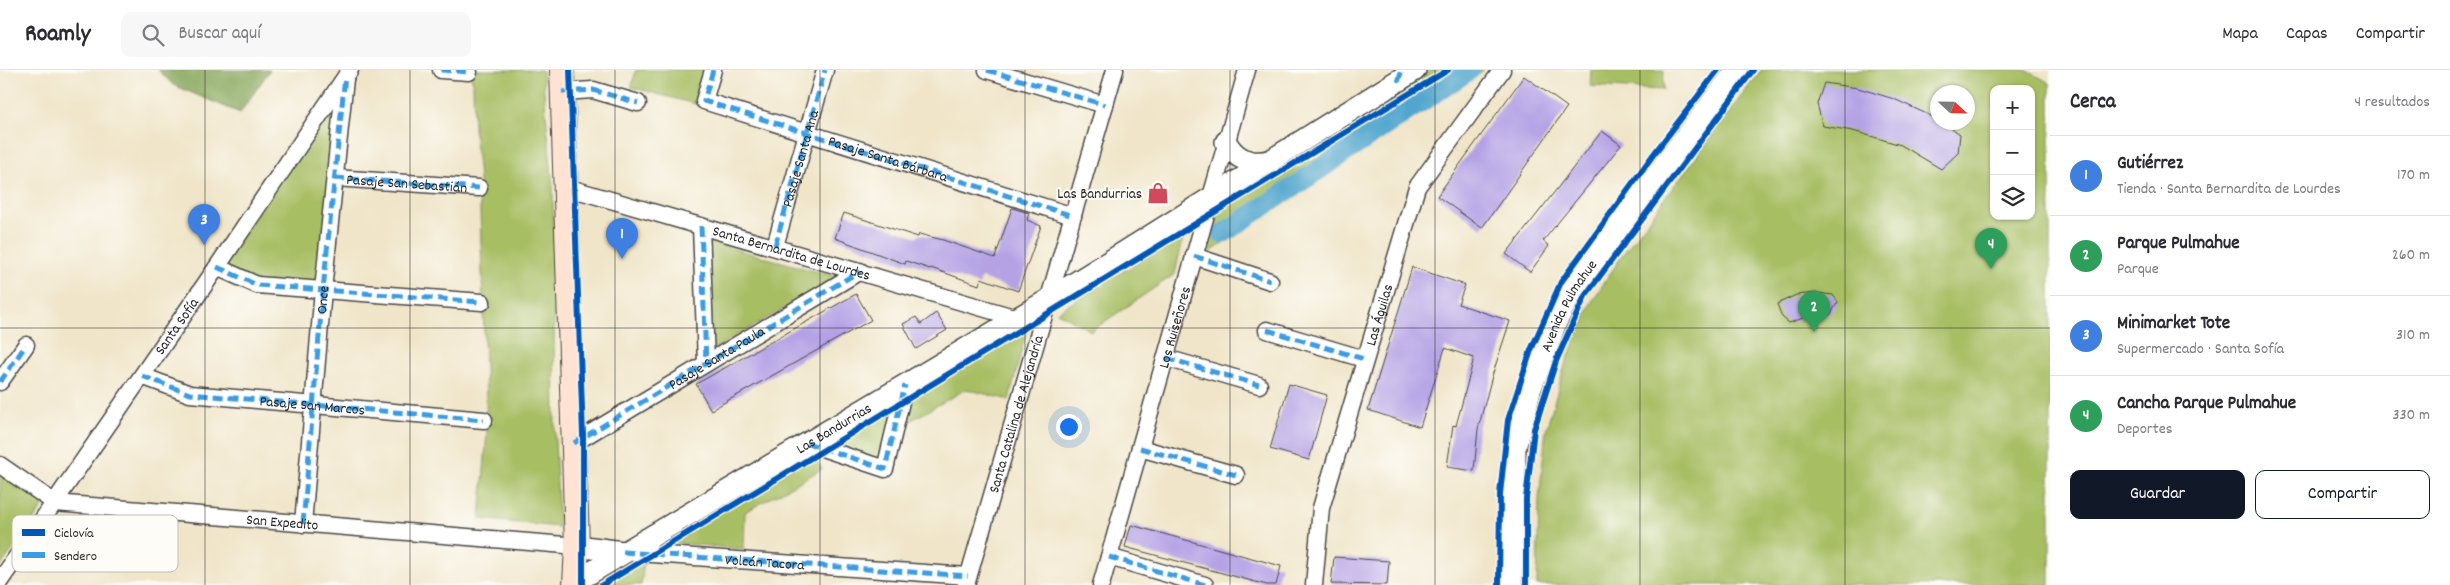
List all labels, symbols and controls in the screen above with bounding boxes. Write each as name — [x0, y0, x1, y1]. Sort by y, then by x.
search box — [121, 12, 471, 57]
text: Roamly — [25, 18, 91, 52]
icon: search — [139, 21, 167, 49]
text: Buscar aquí — [179, 21, 261, 48]
text: Mapa — [2222, 22, 2258, 47]
text: Capas — [2286, 22, 2328, 47]
text: Compartir — [2356, 22, 2425, 47]
north arrow — [1930, 85, 1975, 130]
map controls — [1990, 85, 2035, 220]
button: + — [1990, 85, 2035, 130]
text: Cerca — [2070, 88, 2116, 118]
text: 4 resultados — [2355, 91, 2430, 114]
street label: Pasaje Santa Ana — [778, 107, 826, 210]
button: − — [1990, 130, 2035, 175]
street label: Pasaje Santa Bárbara — [825, 131, 951, 190]
text: Gutiérrez — [2117, 151, 2183, 178]
text: 1 — [2084, 164, 2088, 187]
text: 170 m — [2397, 164, 2430, 187]
street label: Pasaje San Sebastián — [346, 170, 468, 200]
button: layers — [1990, 175, 2035, 220]
text: Tienda · Santa Bernardita de Lourdes — [2117, 178, 2341, 201]
shop icon: Las Bandurrias — [1145, 180, 1171, 206]
place label: Las Bandurrias — [1057, 184, 1142, 206]
pin: 3 — [188, 204, 220, 245]
pin: 1 — [606, 218, 638, 259]
street label: Santa Bernardita de Lourdes — [710, 221, 873, 288]
pin: 4 — [1975, 228, 2007, 269]
text: Parque Pulmahue — [2117, 231, 2240, 258]
text: 2 — [2083, 244, 2090, 267]
text: 260 m — [2392, 244, 2430, 267]
street label: Avenida Pulmahue — [1537, 256, 1604, 356]
text: Parque — [2117, 258, 2159, 281]
street label: Las Águilas — [1361, 282, 1400, 349]
street label: Once — [312, 284, 336, 315]
street label: Los Ruiseñores — [1154, 284, 1198, 371]
pin: 2 — [1798, 291, 1830, 332]
street label: Santa Sofía — [150, 293, 206, 360]
text: Minimarket Tote — [2117, 311, 2230, 338]
street label: Pasaje Santa Paula — [665, 321, 770, 397]
text: 3 — [2082, 324, 2090, 347]
text: 310 m — [2396, 324, 2430, 347]
street label: Santa Catalina de Alejandría — [984, 332, 1051, 496]
text: Supermercado · Santa Sofía — [2117, 338, 2284, 361]
street label: Pasaje San Marcos — [258, 391, 366, 422]
text: Cancha Parque Pulmahue — [2117, 391, 2296, 418]
street label: Las Bandurrias — [792, 398, 877, 461]
text: 4 — [2083, 404, 2089, 427]
text: 330 m — [2392, 404, 2430, 427]
your location — [1056, 414, 1082, 440]
text: Deportes — [2117, 418, 2172, 441]
button: Guardar — [2070, 470, 2245, 519]
button: Compartir — [2255, 470, 2430, 519]
street label: San Expedito — [245, 510, 319, 538]
legend — [12, 515, 178, 572]
text: Ciclovía — [54, 524, 94, 544]
text: Sendero — [54, 547, 97, 567]
street label: Volcán Tacora — [724, 550, 806, 578]

